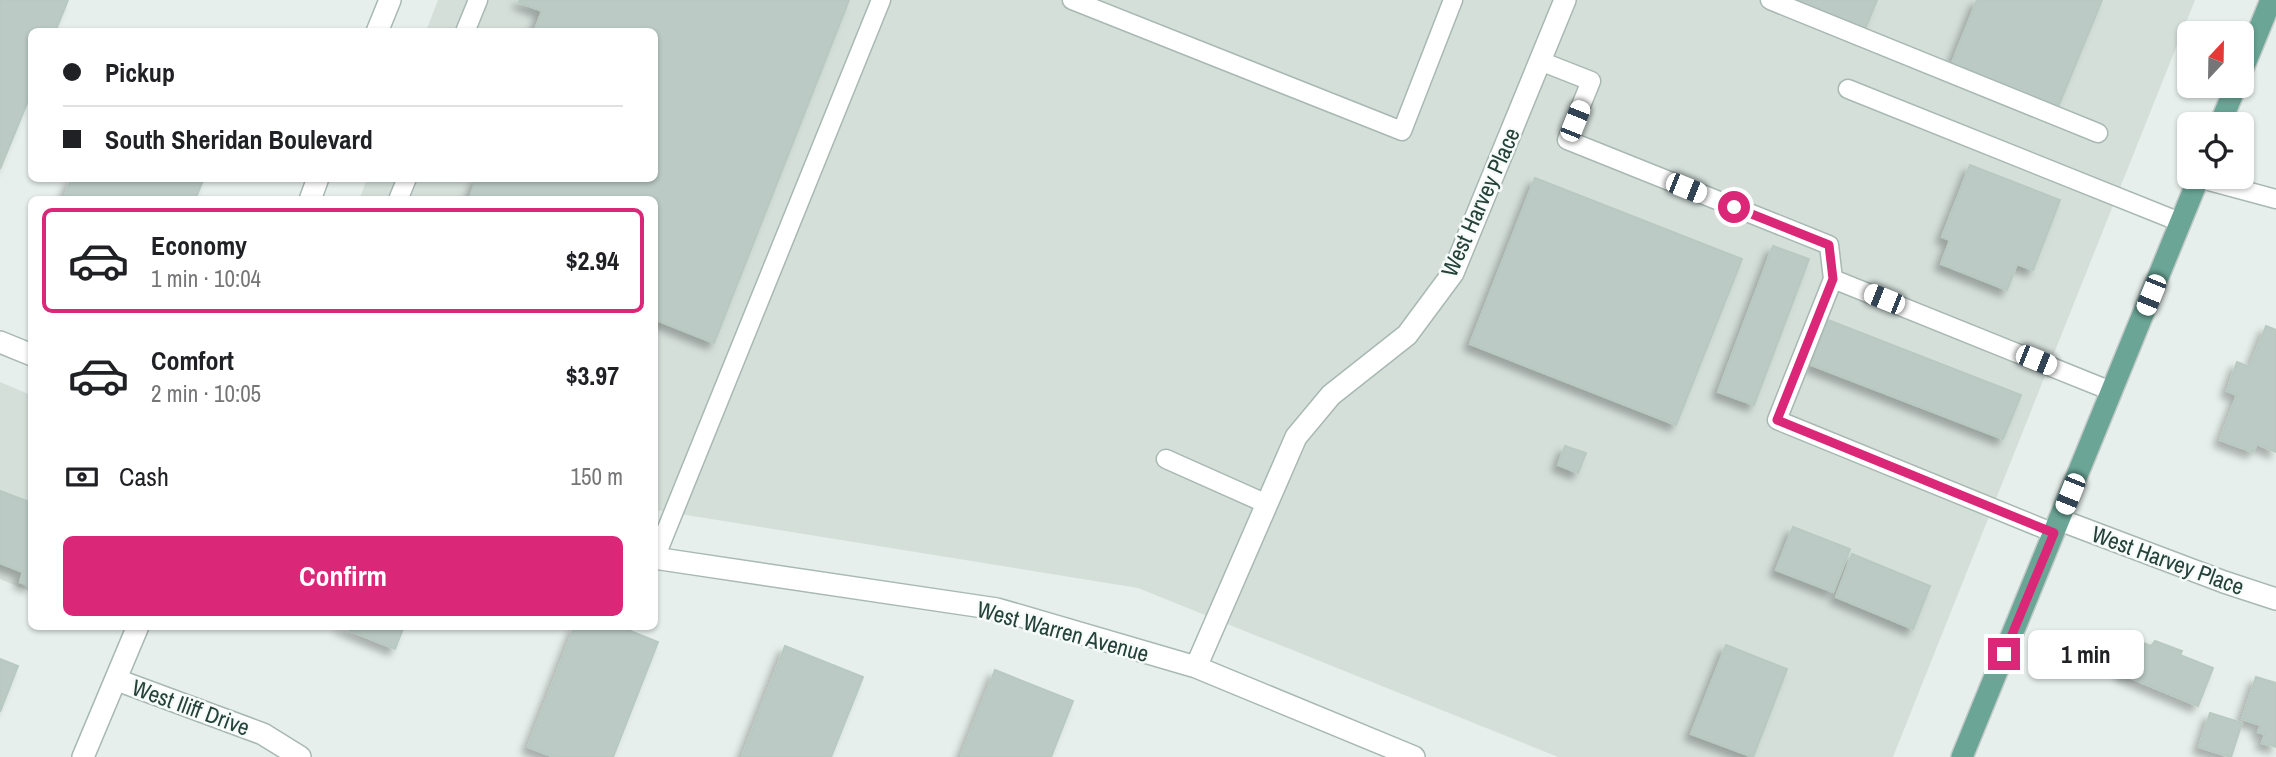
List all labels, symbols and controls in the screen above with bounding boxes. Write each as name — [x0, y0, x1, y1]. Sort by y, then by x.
north arrow — [2177, 21, 2254, 98]
map controls — [2177, 21, 2254, 189]
text: Pickup — [105, 55, 175, 90]
car — [1558, 98, 1593, 144]
button: locate — [2177, 112, 2254, 189]
text: South Sheridan Boulevard — [105, 122, 373, 157]
street label: West Harvey Place — [1433, 123, 1527, 281]
car — [1663, 170, 1710, 206]
route start — [1718, 191, 1750, 223]
text: Economy — [151, 228, 247, 263]
icon: car — [67, 229, 130, 292]
text: $2.94 — [566, 243, 619, 278]
text: 1 min · 10:04 — [151, 263, 261, 294]
car — [2134, 272, 2169, 318]
car — [1861, 281, 1908, 317]
car — [2013, 342, 2060, 378]
text: Comfort — [151, 343, 234, 378]
icon: car — [67, 344, 130, 407]
text: $3.97 — [566, 358, 619, 393]
text: 2 min · 10:05 — [151, 378, 261, 409]
icon: cash — [63, 458, 101, 496]
text: Cash — [119, 459, 169, 494]
text: 150 m — [571, 461, 623, 492]
car — [2053, 471, 2088, 517]
street label: West Harvey Place — [2088, 518, 2248, 602]
button: Confirm — [63, 536, 623, 616]
street label: West Warren Avenue — [974, 593, 1152, 669]
callout: 1 min — [2028, 630, 2144, 678]
route end — [1988, 638, 2020, 670]
text: 1 min — [2061, 639, 2111, 670]
street label: West Iliff Drive — [128, 671, 254, 743]

